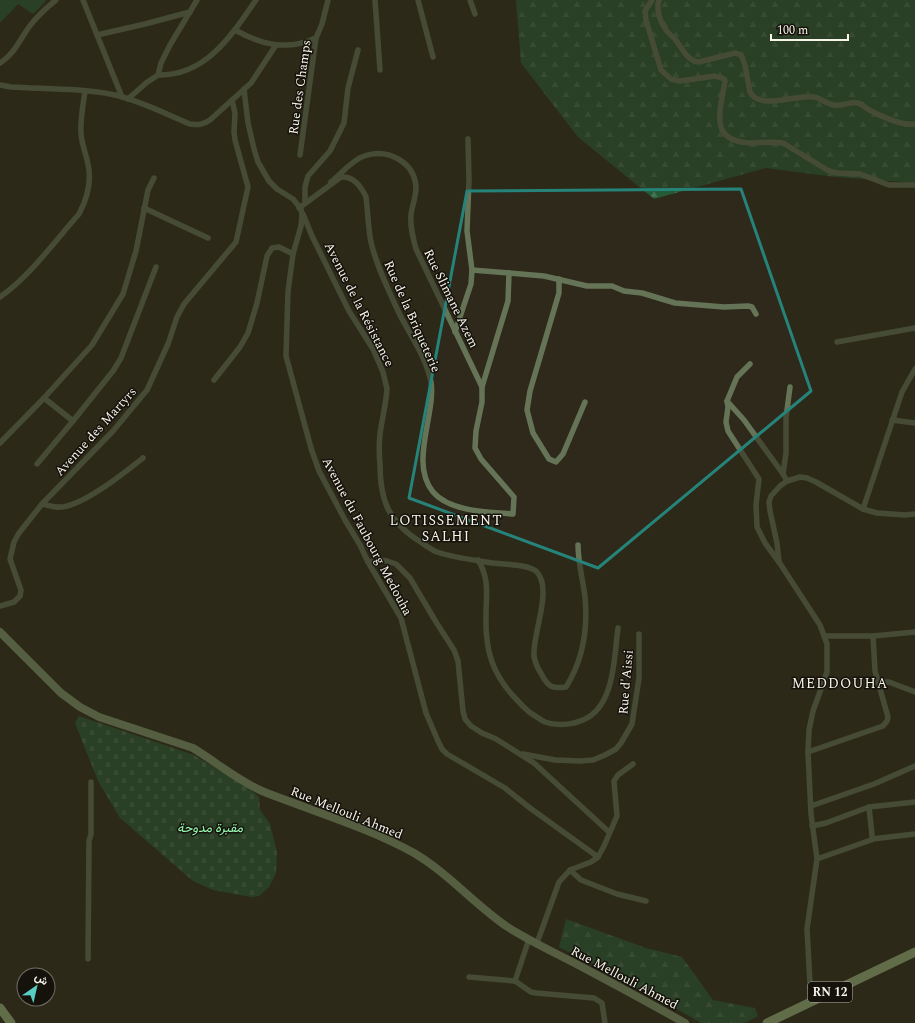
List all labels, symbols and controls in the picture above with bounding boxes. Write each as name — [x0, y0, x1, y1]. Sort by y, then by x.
scale bar — [771, 16, 848, 42]
text: 100 m — [777, 21, 808, 40]
street label: Rue des Champs — [283, 39, 317, 136]
street label: Avenue de la Résistance — [319, 239, 399, 370]
street label: Rue Slimane Azem — [418, 246, 484, 351]
street label: Rue de la Briqueterie — [378, 257, 446, 376]
street label: Avenue des Martyrs — [50, 383, 141, 481]
street label: Avenue du Faubourg Medouha — [317, 454, 418, 620]
district label: LOTISSEMENT SALHI — [389, 510, 503, 547]
street label: Rue d'Aissi — [613, 649, 639, 715]
district label: MEDDOUHA — [792, 673, 888, 694]
street label: Rue Mellouli Ahmed — [288, 781, 406, 845]
park label: مقبرة مدوحة — [177, 818, 243, 838]
street label: Rue Mellouli Ahmed — [567, 941, 682, 1015]
north arrow — [16, 967, 56, 1007]
text: ش — [31, 968, 52, 990]
road number: RN 12 — [808, 982, 852, 1002]

